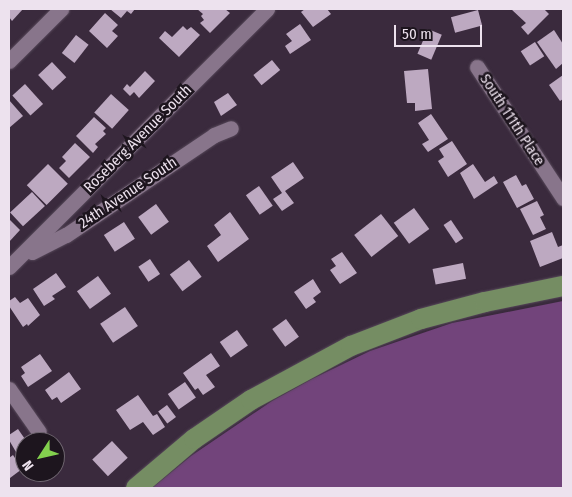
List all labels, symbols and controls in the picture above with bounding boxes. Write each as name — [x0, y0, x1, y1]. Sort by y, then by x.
scale bar — [397, 15, 484, 47]
text: 50 m — [402, 25, 432, 43]
street label: South 111th Place — [476, 71, 548, 169]
street label: Roseberg Avenue South — [80, 81, 196, 197]
street label: 24th Avenue South — [76, 154, 180, 232]
north arrow — [15, 432, 65, 482]
text: N — [19, 457, 37, 474]

